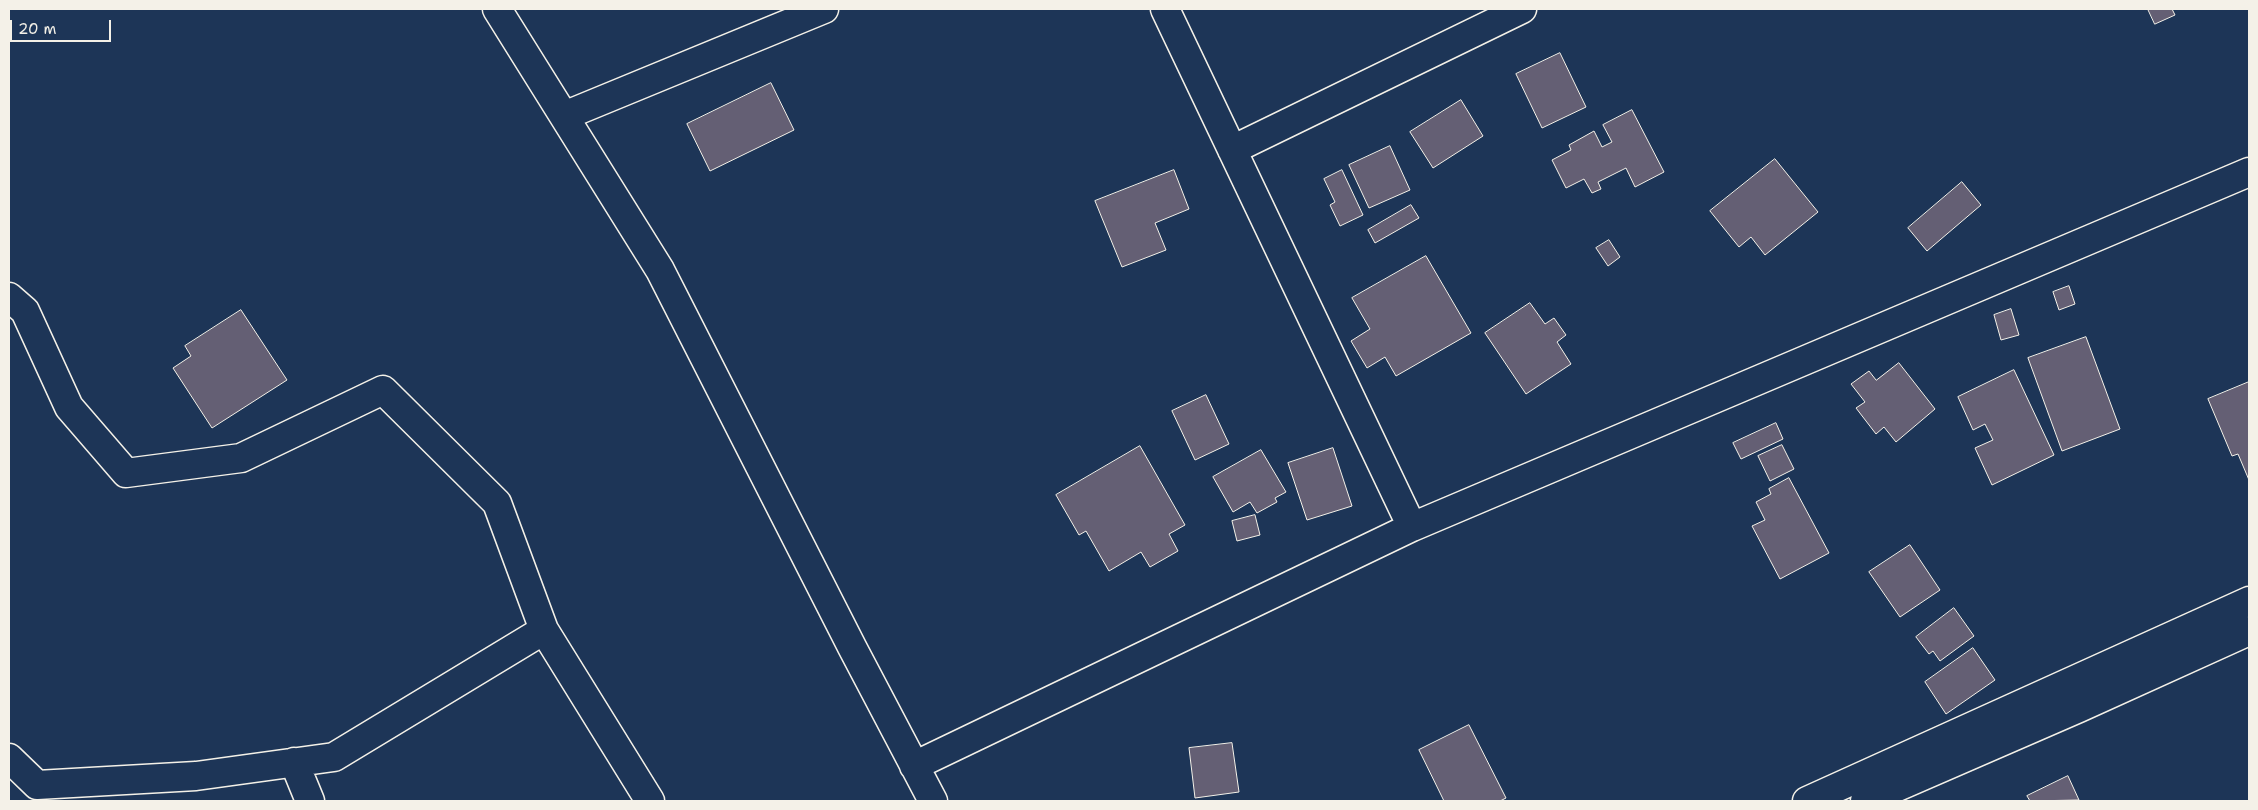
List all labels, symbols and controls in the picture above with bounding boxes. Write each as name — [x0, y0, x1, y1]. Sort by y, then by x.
scale bar — [12, 10, 114, 42]
text: 20 m — [18, 19, 57, 39]

